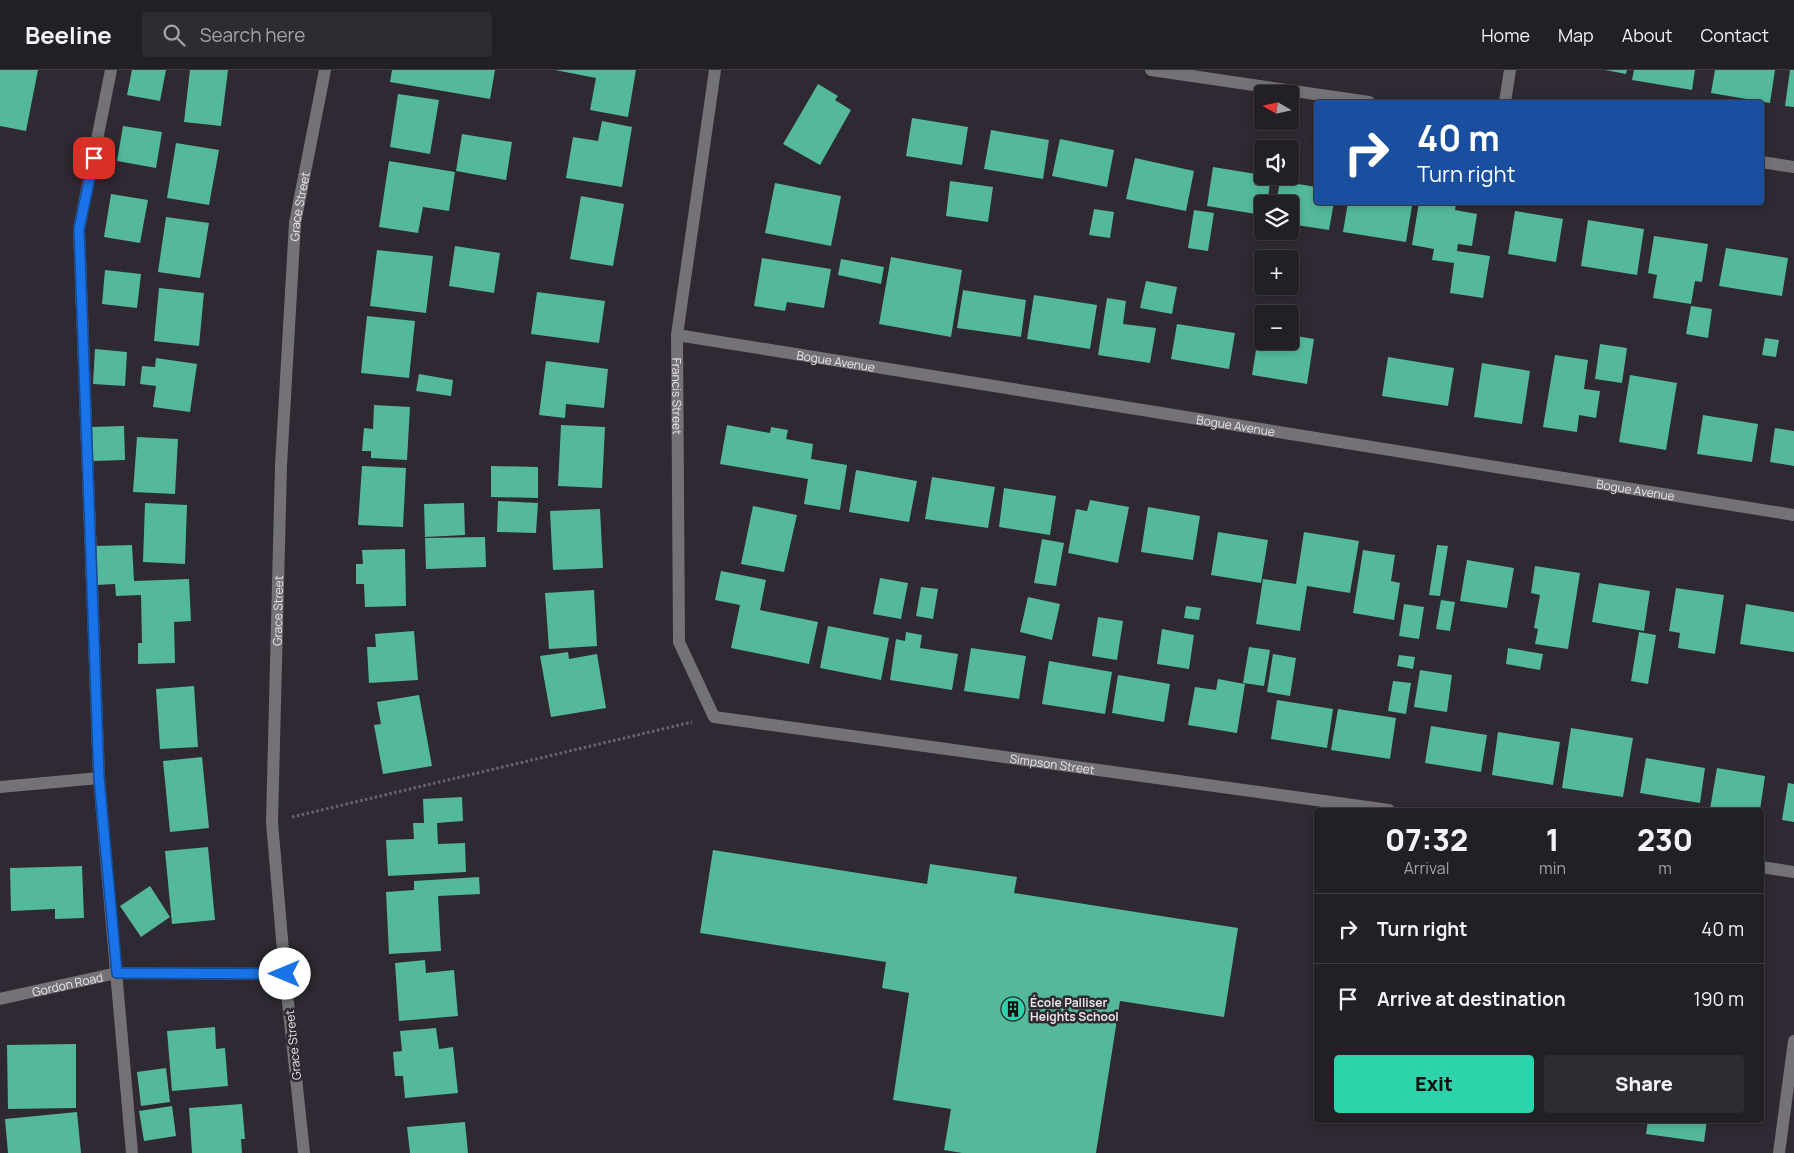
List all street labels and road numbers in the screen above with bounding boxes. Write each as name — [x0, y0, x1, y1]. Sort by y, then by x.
street label: Grace Street — [285, 170, 313, 242]
street label: Bogue Avenue — [795, 346, 876, 375]
street label: Francis Street — [669, 358, 686, 435]
street label: Bogue Avenue — [1195, 410, 1276, 440]
street label: Bogue Avenue — [1595, 475, 1676, 504]
street label: Grace Street — [268, 575, 287, 646]
street label: Simpson Street — [1009, 749, 1096, 778]
street label: Gordon Road — [30, 968, 104, 1000]
street label: Grace Street — [281, 1009, 305, 1081]

